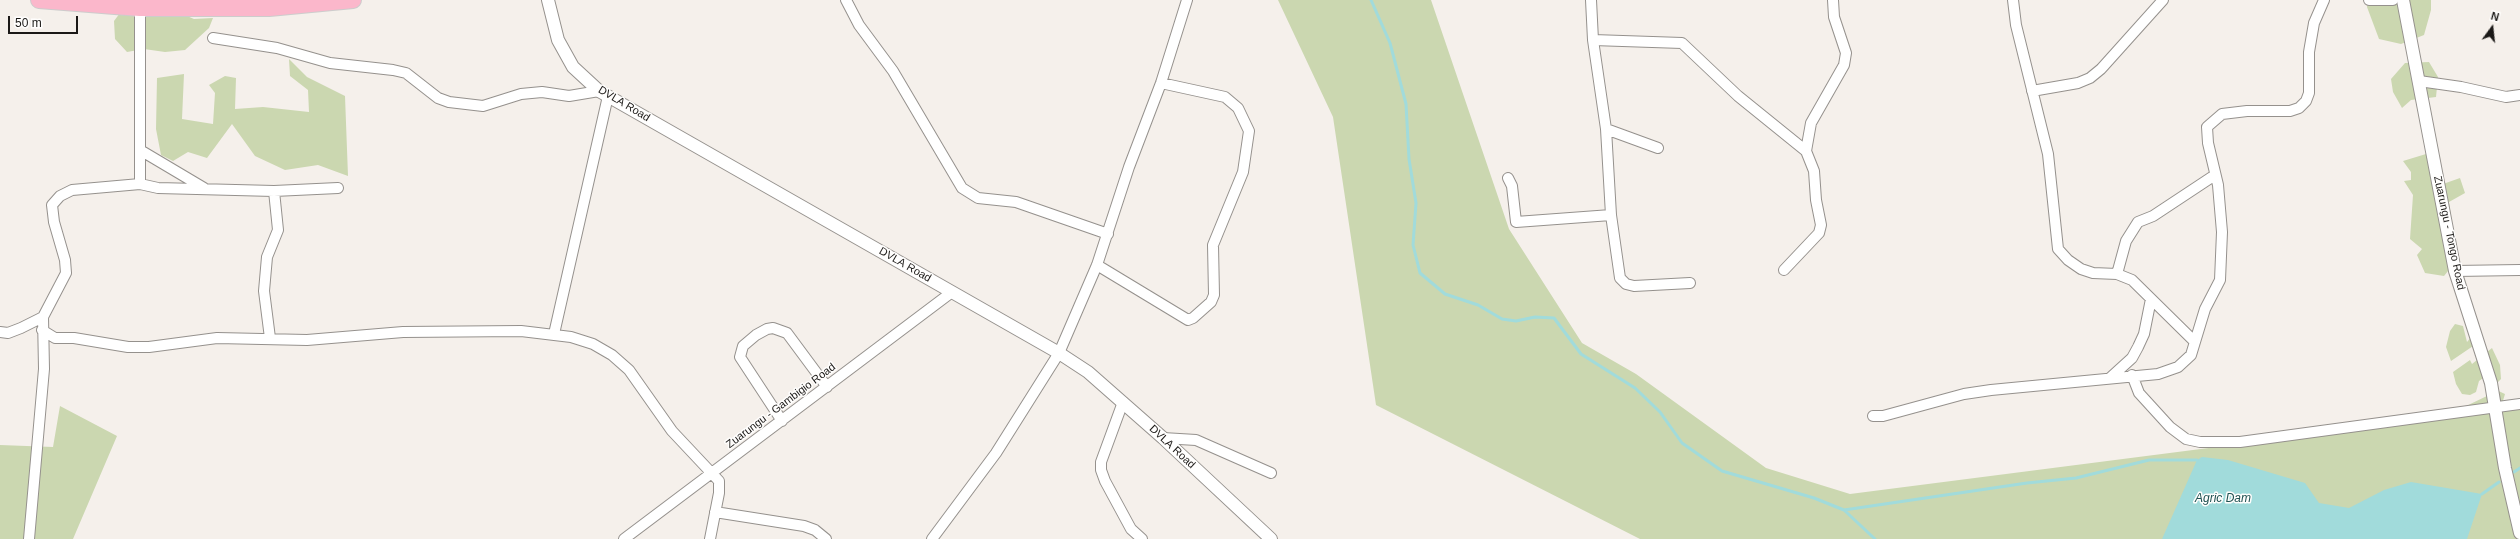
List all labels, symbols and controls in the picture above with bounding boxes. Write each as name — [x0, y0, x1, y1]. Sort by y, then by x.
scale bar — [10, 8, 80, 34]
north arrow — [2472, 8, 2512, 48]
text: N — [2490, 10, 2500, 23]
text: 50 m — [15, 16, 42, 30]
street label: DVLA Road — [596, 83, 652, 125]
street label: Zuarungu - Tongo Road — [2430, 175, 2468, 291]
street label: DVLA Road — [877, 245, 933, 285]
street label: Zuarungu - Gambigio Road — [724, 361, 838, 451]
street label: DVLA Road — [1146, 422, 1198, 472]
water label: Agric Dam — [2195, 492, 2251, 506]

